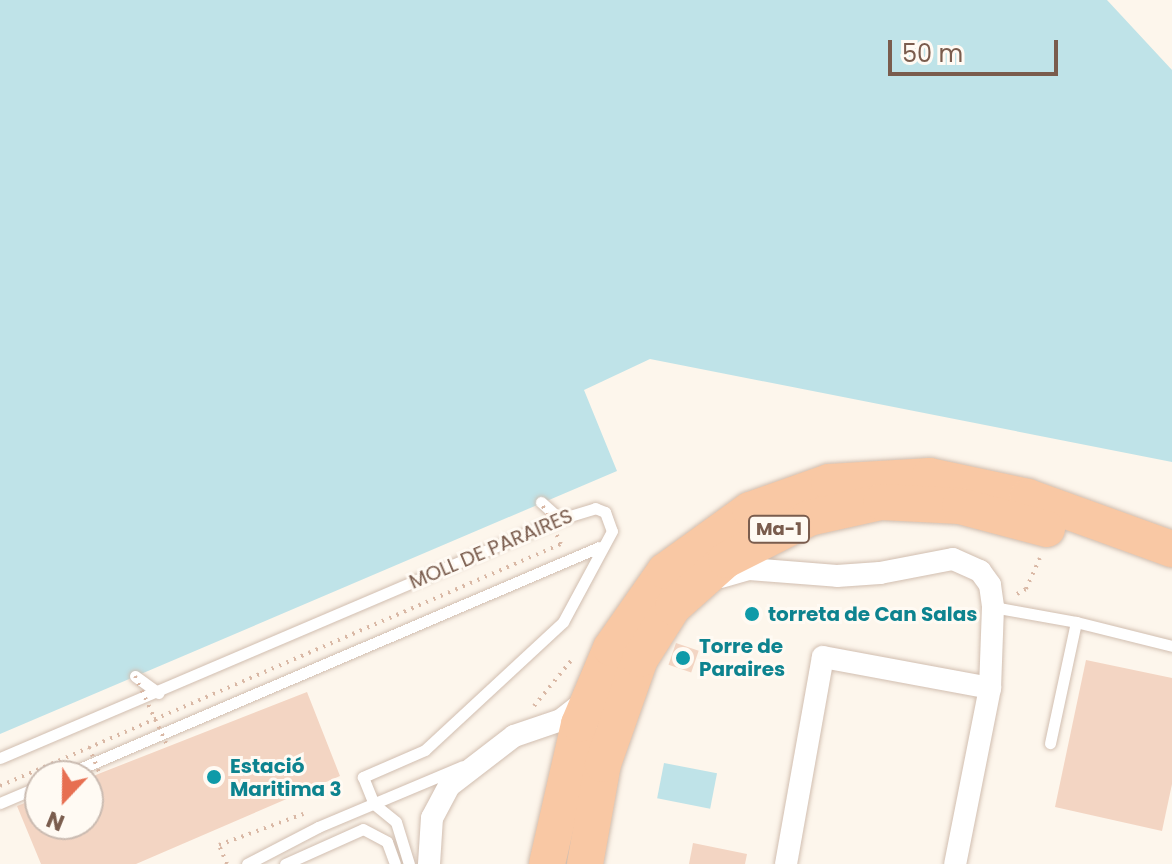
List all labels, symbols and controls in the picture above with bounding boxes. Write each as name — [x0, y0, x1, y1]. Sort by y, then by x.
scale bar — [892, 24, 1062, 74]
text: 50 m — [902, 37, 963, 70]
street label: MOLL DE PARAIRES — [406, 504, 576, 594]
road number: Ma-1 — [747, 515, 811, 543]
place label: torreta de Can Salas — [768, 602, 977, 626]
marker: torreta de Can Salas — [743, 605, 761, 623]
place label: Torre de Paraires — [699, 634, 785, 681]
marker: Torre de Paraires — [674, 649, 692, 667]
place label: Estació Maritima 3 — [230, 754, 342, 801]
north arrow — [24, 760, 104, 840]
marker: Estació Maritima 3 — [205, 768, 223, 786]
text: N — [42, 803, 69, 838]

